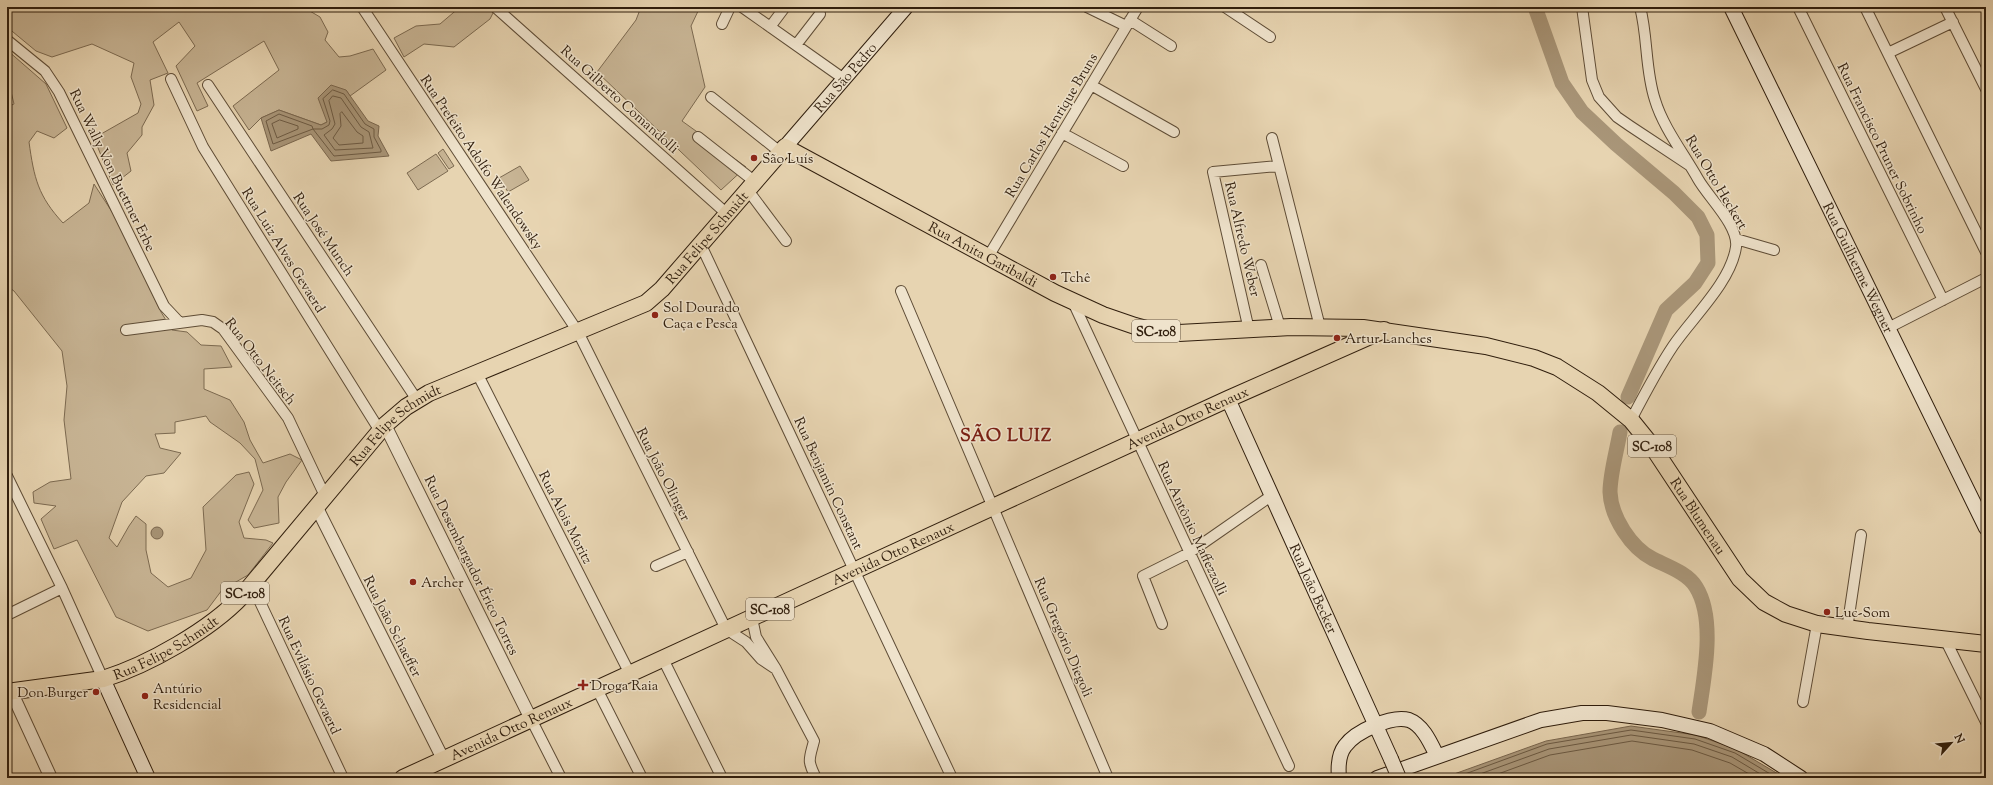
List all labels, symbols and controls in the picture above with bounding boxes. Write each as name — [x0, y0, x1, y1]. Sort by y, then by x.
street label: Rua São Pedro — [811, 39, 883, 118]
street label: Rua Gilberto Comandolli — [555, 42, 682, 159]
street label: Rua Carlos Henrique Bruns — [1001, 50, 1104, 202]
street label: Rua Francisco Pruner Sobrinho — [1831, 60, 1932, 238]
street label: Rua Prefeito Adolfo Walendowsky — [414, 72, 547, 255]
street label: Rua Wally Von Buettner Erbe — [63, 86, 159, 255]
street label: Rua Otto Heckert — [1679, 132, 1752, 234]
place label: São Luís — [762, 150, 813, 170]
marker: São Luís — [749, 153, 759, 163]
street label: Rua Alfredo Weber — [1218, 180, 1264, 300]
street label: Rua Luiz Alves Gevaerd — [236, 185, 329, 317]
street label: Rua Felipe Schmidt — [662, 188, 754, 290]
street label: Rua José Munch — [287, 189, 358, 281]
street label: Rua Guilherme Wegner — [1816, 200, 1897, 338]
street label: Rua Anita Garibaldi — [924, 218, 1041, 294]
place label: Tchê — [1061, 269, 1090, 289]
marker: Tchê — [1048, 272, 1058, 282]
place label: Sol Dourado Caça e Pesca — [663, 299, 740, 335]
marker: Sol Dourado Caça e Pesca — [650, 310, 660, 320]
street label: Rua Otto Neitsch — [219, 315, 300, 410]
road number: SC-108 — [1132, 320, 1180, 342]
place label: Artur Lanches — [1345, 330, 1432, 350]
marker: Artur Lanches — [1332, 333, 1342, 343]
street label: Rua Felipe Schmidt — [346, 381, 445, 472]
street label: Avenida Otto Renaux — [1124, 383, 1253, 456]
street label: Rua Benjamin Constant — [788, 414, 867, 554]
district label: SÃO LUIZ — [960, 423, 1052, 450]
street label: Rua João Olinger — [630, 425, 695, 526]
road number: SC-108 — [1628, 435, 1676, 457]
street label: Rua Antônio Maffezzolli — [1151, 458, 1231, 599]
street label: Rua Alois Moritz — [532, 468, 596, 568]
street label: Rua Desembargador Érico Torres — [418, 473, 522, 659]
street label: Rua Blumenau — [1664, 475, 1729, 559]
street label: Avenida Otto Renaux — [829, 518, 958, 592]
street label: Rua João Becker — [1283, 541, 1341, 638]
street label: Rua João Schaeffer — [357, 573, 426, 682]
place label: Archer — [421, 574, 464, 594]
street label: Rua Gregório Diegoli — [1028, 575, 1096, 701]
marker: Archer — [408, 577, 418, 587]
road number: SC-108 — [221, 582, 269, 604]
road number: SC-108 — [746, 598, 794, 620]
place label: Luc-Som — [1835, 604, 1891, 624]
marker: Luc-Som — [1822, 607, 1832, 617]
street label: Rua Felipe Schmidt — [111, 612, 224, 687]
street label: Rua Evilásio Gevaerd — [272, 613, 344, 738]
place label: Droga Raia — [591, 677, 659, 697]
place label: Antúrio Residencial — [153, 680, 222, 716]
marker: Droga Raia — [578, 680, 588, 690]
place label: Don Burger — [17, 684, 89, 704]
marker: Don Burger — [91, 687, 101, 697]
marker: Antúrio Residencial — [140, 691, 150, 701]
street label: Avenida Otto Renaux — [448, 693, 577, 767]
north arrow — [1931, 723, 1971, 763]
text: N — [1949, 730, 1968, 747]

